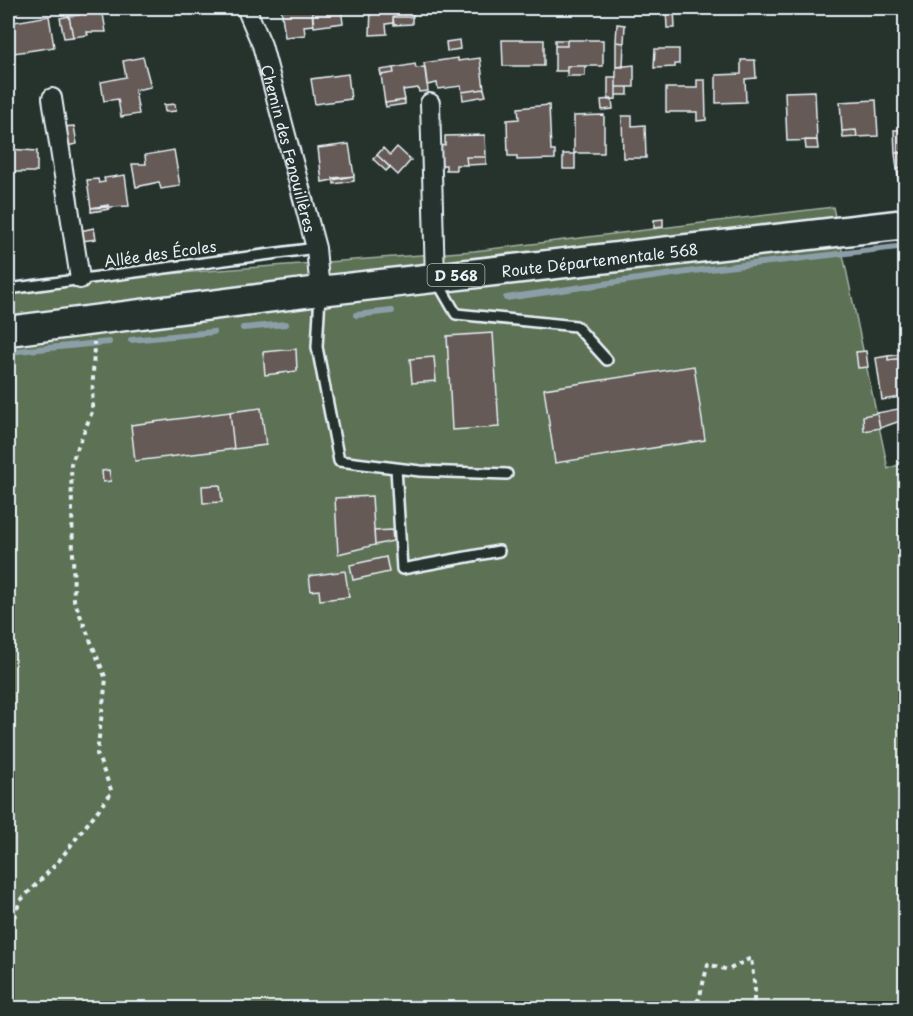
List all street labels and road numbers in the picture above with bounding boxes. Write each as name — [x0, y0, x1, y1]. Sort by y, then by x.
street label: Chemin des Fenouillères — [256, 62, 323, 235]
street label: Allée des Écoles — [102, 234, 218, 272]
street label: Route Départementale 568 — [500, 236, 699, 282]
road number: D 568 — [428, 264, 484, 286]

